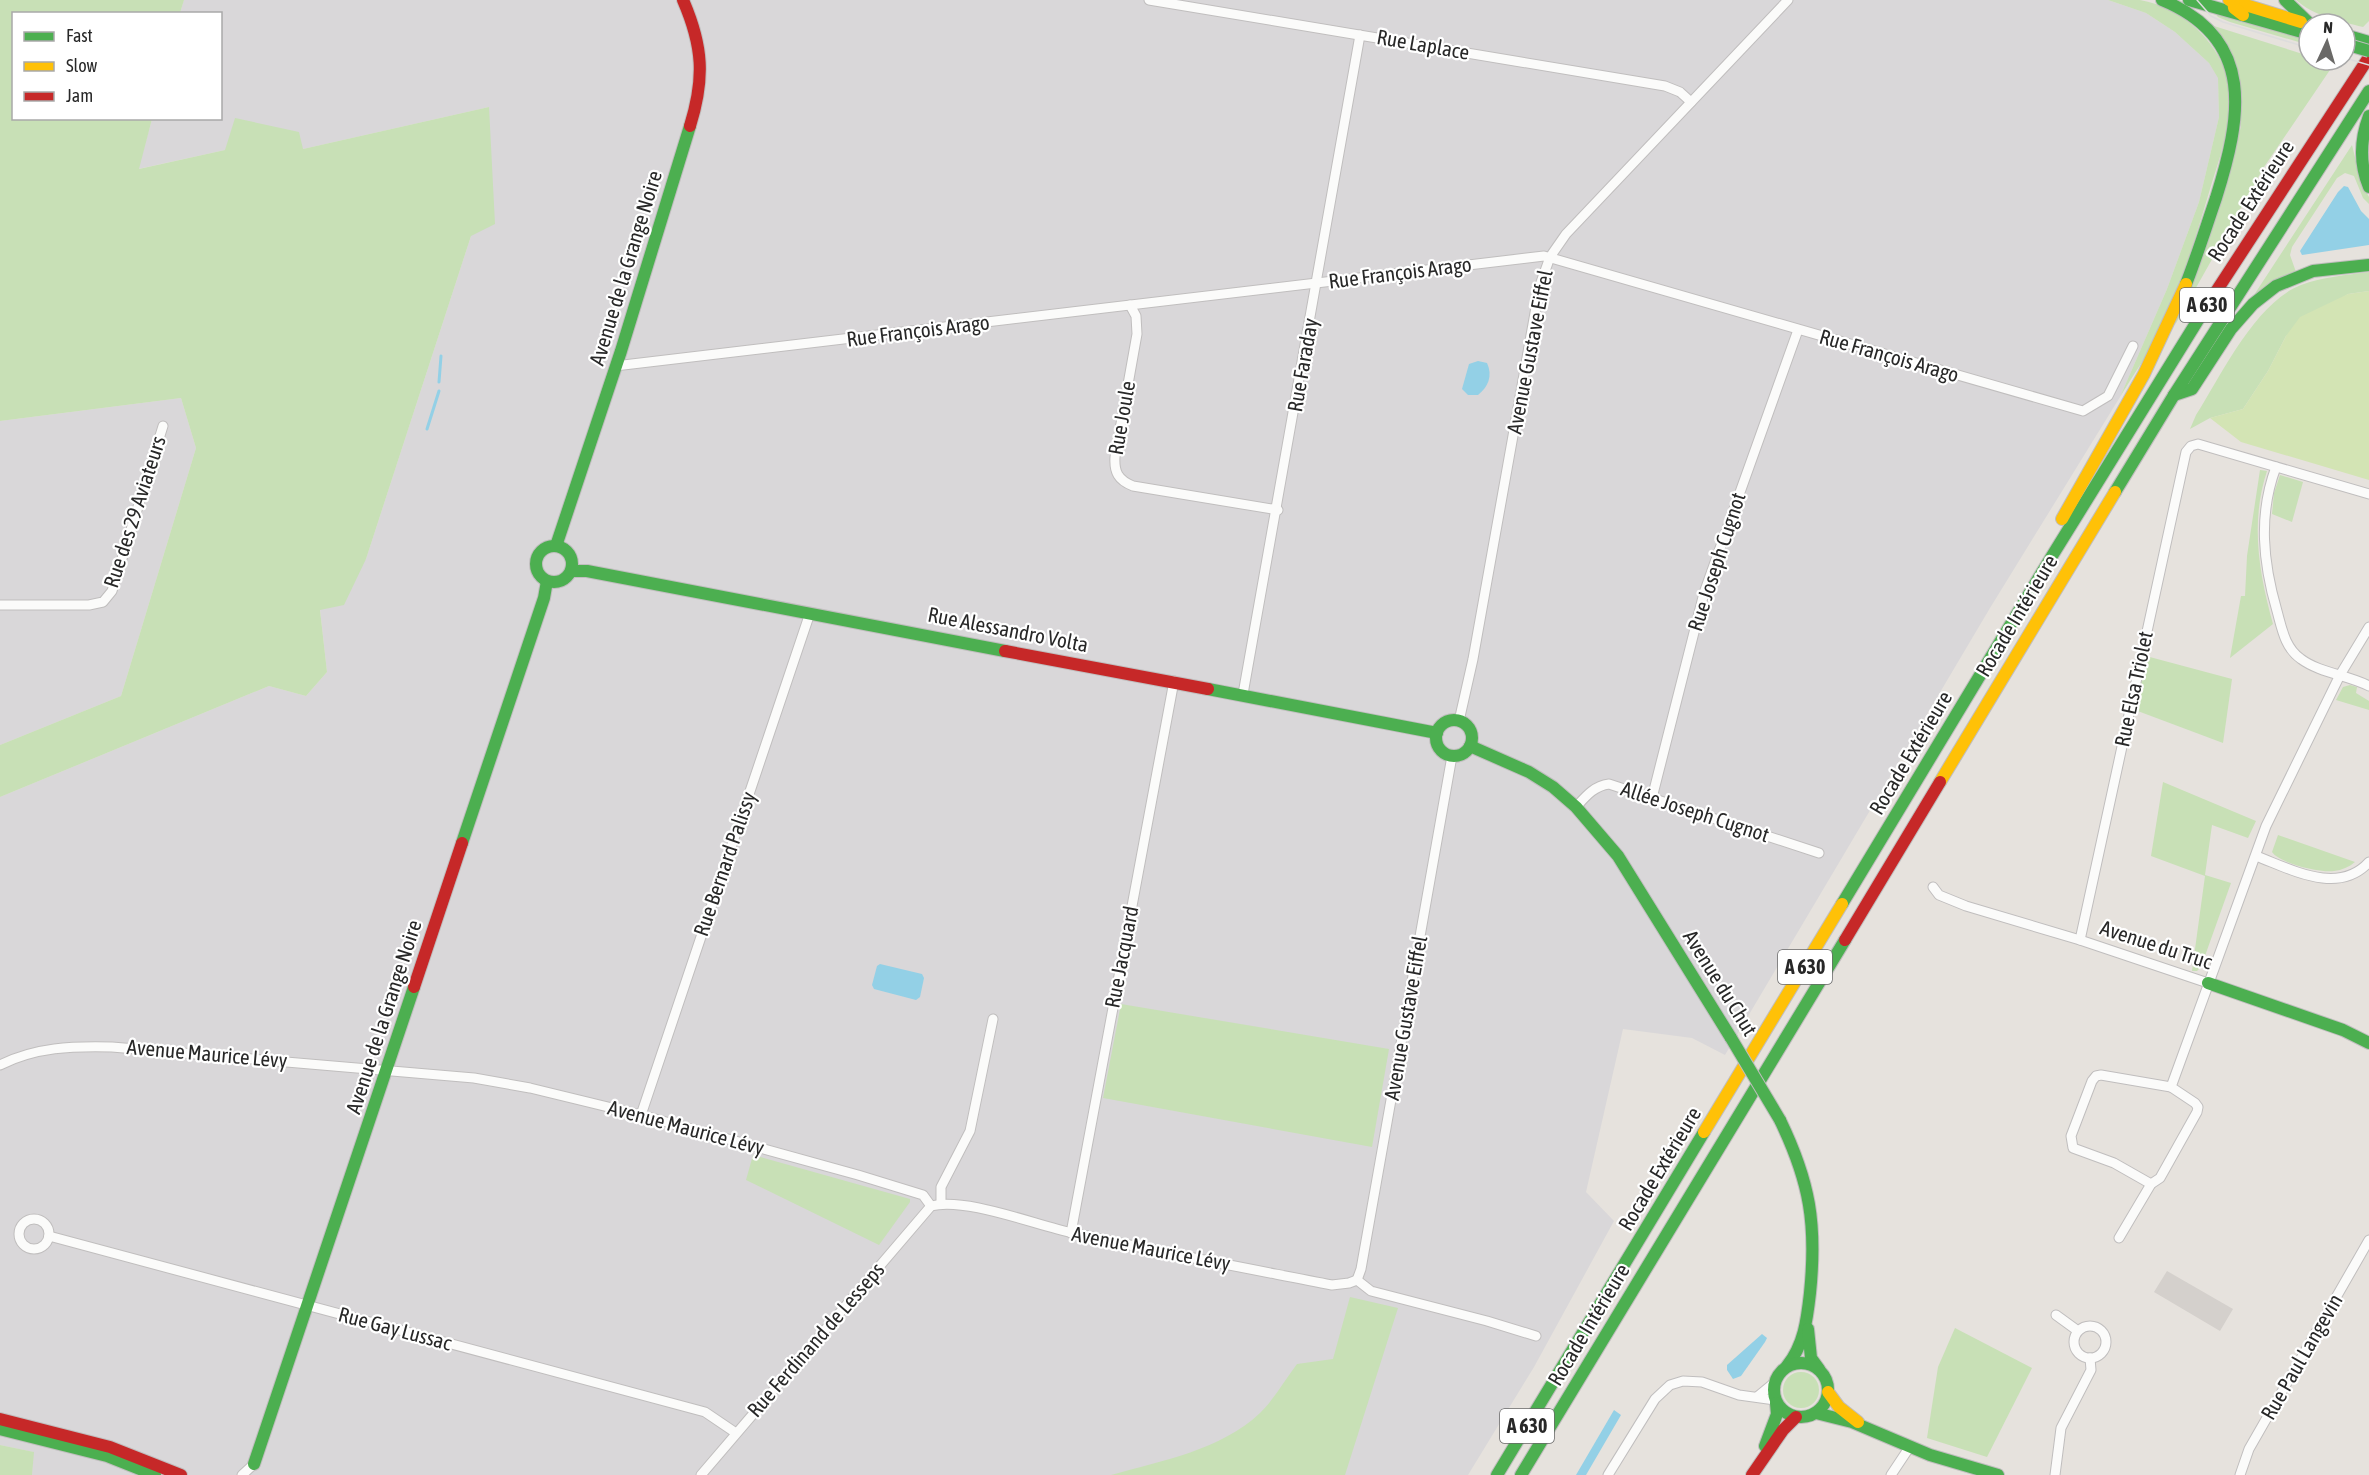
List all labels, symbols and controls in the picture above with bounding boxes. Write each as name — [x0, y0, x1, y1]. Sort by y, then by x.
legend — [12, 12, 222, 120]
north arrow — [2297, 12, 2357, 72]
text: N — [2323, 18, 2333, 36]
street label: Rue Laplace — [1375, 24, 1471, 64]
text: Fast — [66, 25, 93, 46]
text: Slow — [66, 55, 97, 76]
text: Jam — [66, 85, 93, 106]
street label: Rocade Extérieure — [2202, 135, 2298, 265]
street label: Avenue de la Grange Noire — [584, 167, 666, 368]
street label: Rue François Arago — [1327, 251, 1473, 293]
street label: Avenue Gustave Eiffel — [1501, 267, 1557, 436]
road number: A 630 — [2180, 288, 2234, 322]
street label: Rue François Arago — [845, 309, 991, 351]
street label: Rue Faraday — [1282, 316, 1322, 414]
street label: Rue François Arago — [1817, 324, 1962, 386]
street label: Rue Joule — [1103, 379, 1139, 457]
street label: Rue des 29 Aviateurs — [98, 433, 170, 591]
street label: Rue Joseph Cugnot — [1682, 489, 1750, 634]
street label: Rocade Intérieure — [1970, 550, 2062, 681]
street label: Rue Alessandro Volta — [926, 602, 1090, 656]
street label: Rue Elsa Triolet — [2109, 629, 2157, 749]
street label: Rocade Extérieure — [1864, 687, 1956, 818]
street label: Allée Joseph Cugnot — [1618, 776, 1772, 846]
street label: Rue Bernard Palissy — [688, 788, 760, 939]
street label: Rue Jacquard — [1099, 904, 1143, 1010]
street label: Avenue du Truc — [2097, 915, 2215, 973]
street label: Avenue de la Grange Noire — [340, 917, 426, 1117]
street label: Avenue du Chut — [1679, 925, 1763, 1040]
street label: Avenue Gustave Eiffel — [1379, 933, 1431, 1102]
road number: A 630 — [1778, 950, 1832, 984]
street label: Avenue Maurice Lévy — [126, 1034, 289, 1072]
street label: Avenue Maurice Lévy — [605, 1095, 767, 1160]
street label: Rocade Extérieure — [1613, 1103, 1705, 1234]
street label: Avenue Maurice Lévy — [1070, 1221, 1233, 1275]
street label: Rue Ferdinand de Lesseps — [742, 1257, 889, 1421]
street label: Rocade Intérieure — [1542, 1259, 1634, 1390]
street label: Rue Paul Langevin — [2256, 1289, 2347, 1424]
street label: Rue Gay Lussac — [336, 1301, 455, 1355]
road number: A 630 — [1500, 1409, 1554, 1443]

